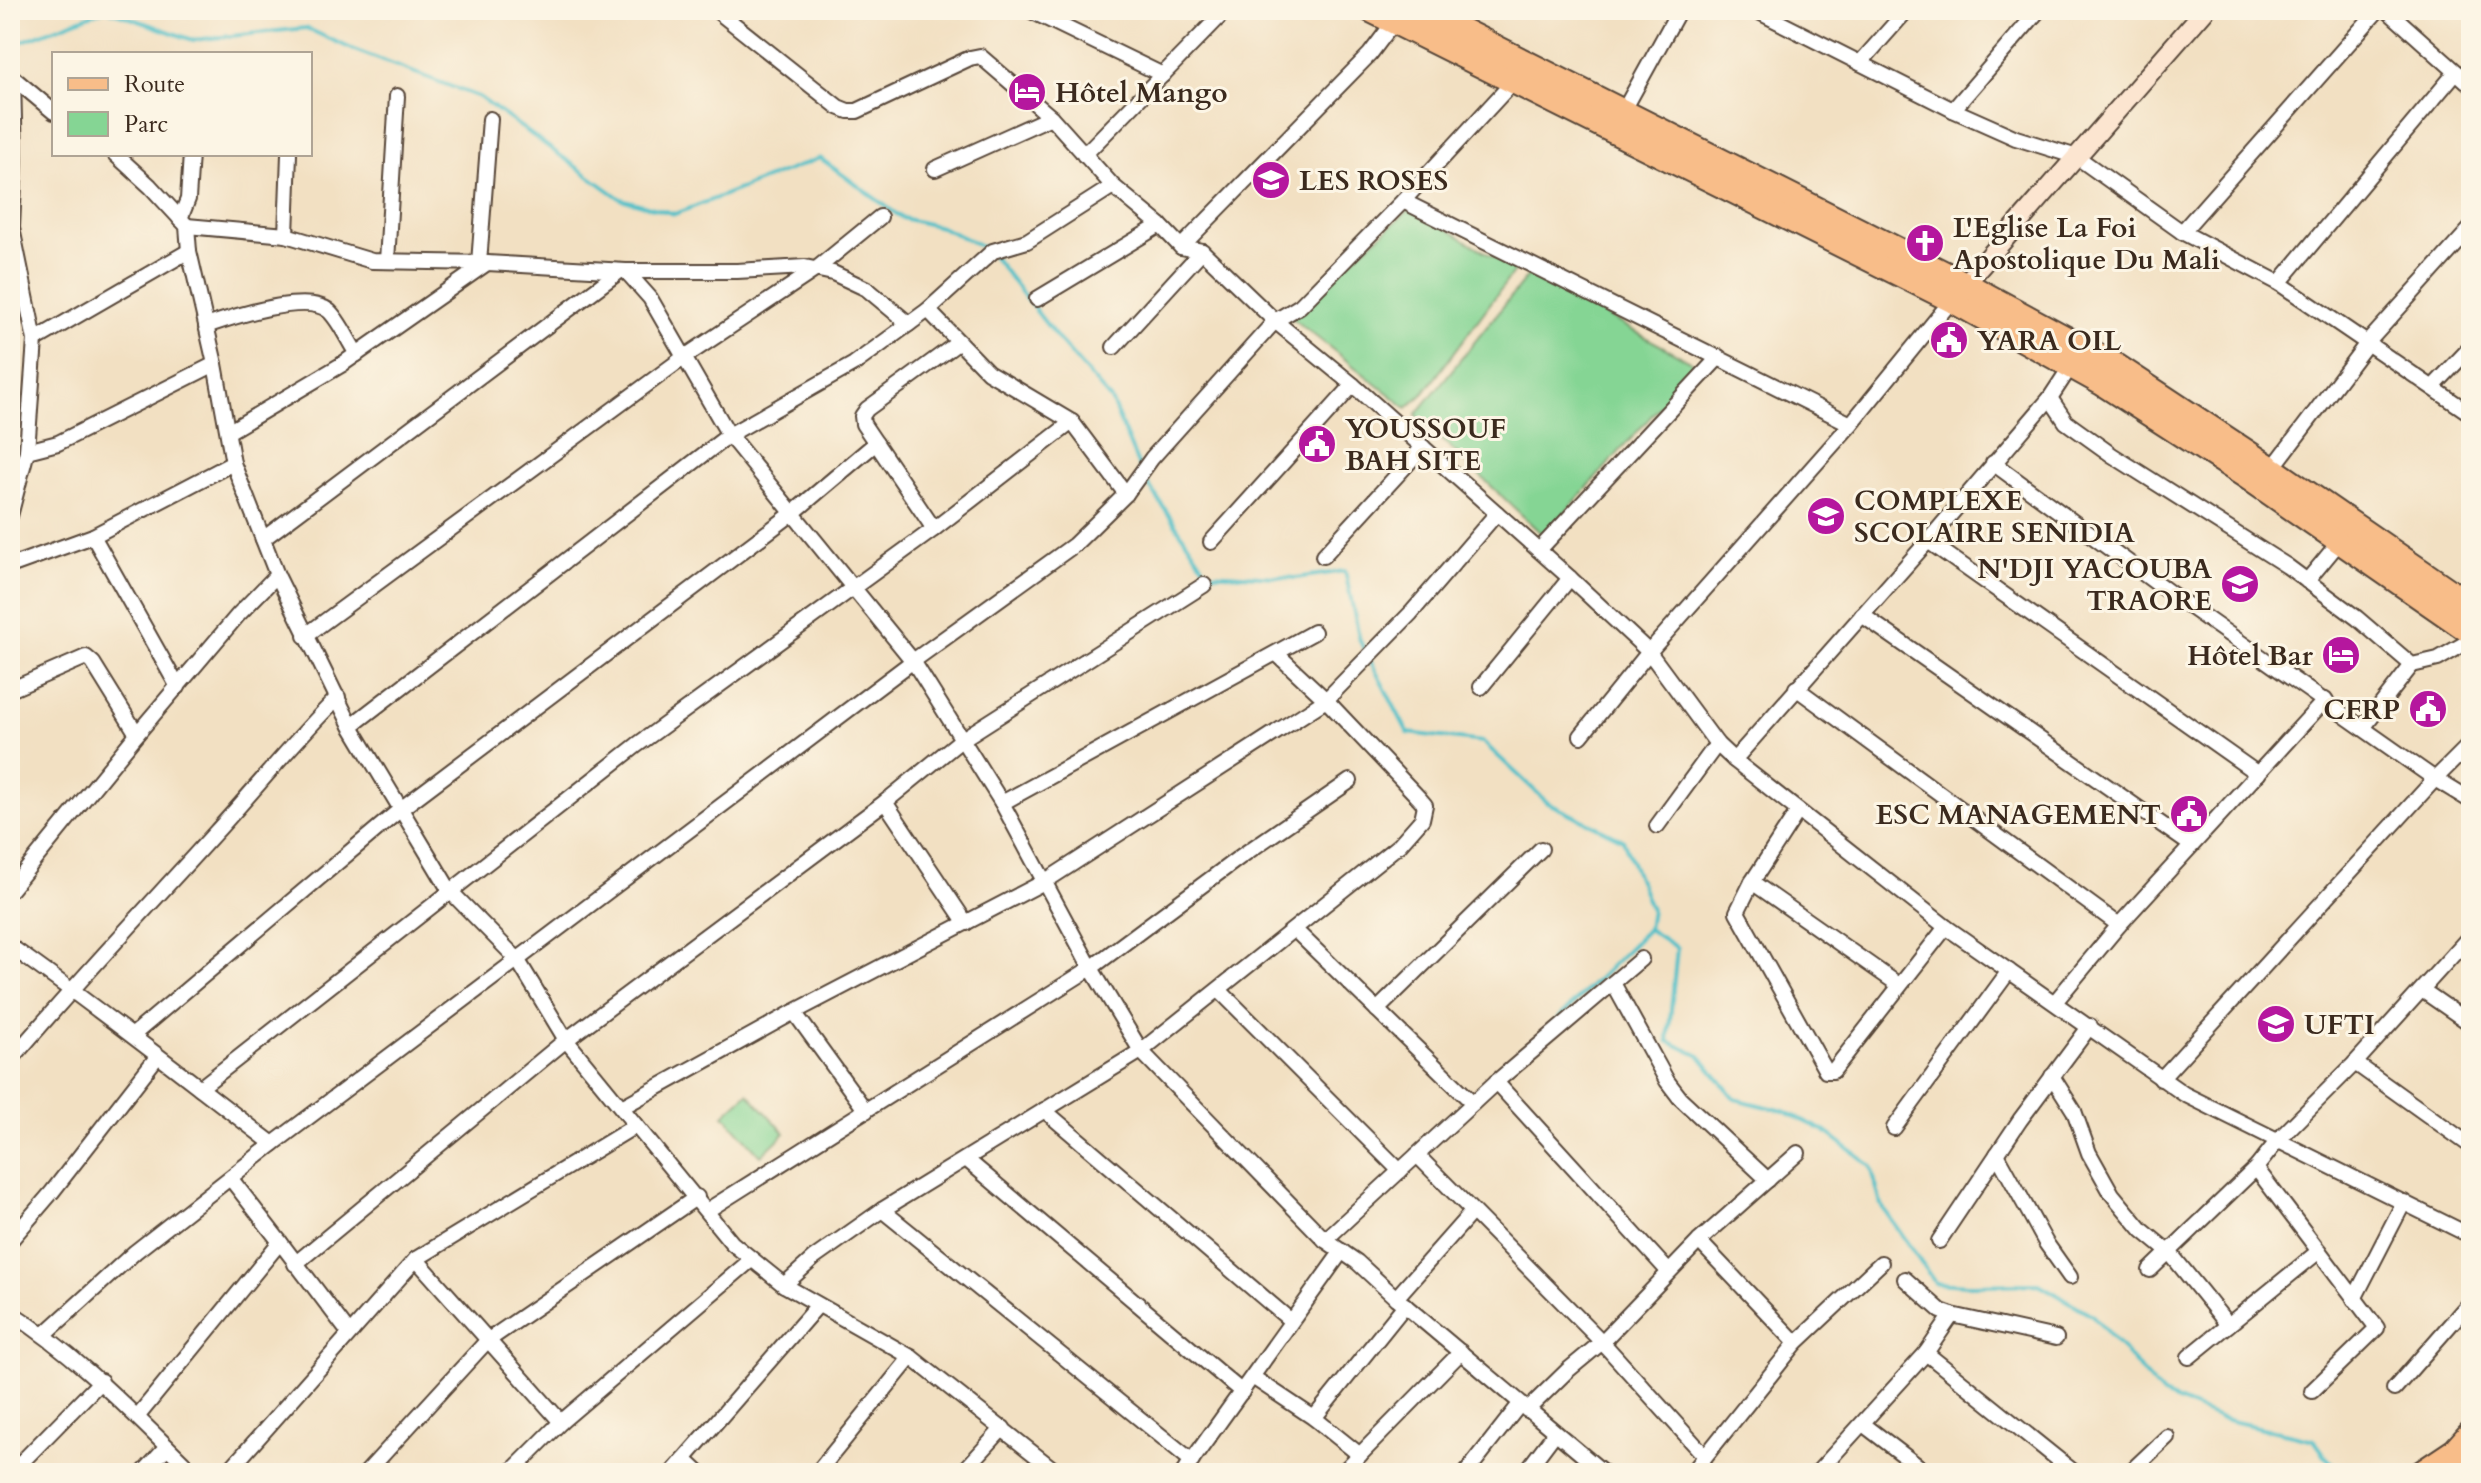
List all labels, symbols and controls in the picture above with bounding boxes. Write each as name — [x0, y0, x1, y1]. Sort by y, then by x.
legend — [52, 52, 312, 156]
text: Route — [124, 68, 185, 101]
hotel icon: Hôtel Mango — [1006, 71, 1048, 113]
place label: Hôtel Mango — [1055, 74, 1228, 112]
text: Parc — [124, 108, 168, 141]
school or university icon: LES ROSES — [1250, 159, 1292, 201]
place label: LES ROSES — [1299, 162, 1448, 200]
place label: L'Eglise La Foi Apostolique Du Mali — [1953, 209, 2220, 279]
church icon: L'Eglise La Foi Apostolique Du Mali — [1904, 222, 1946, 264]
public building icon: YARA OIL — [1928, 319, 1970, 361]
place label: YARA OIL — [1977, 322, 2121, 360]
place label: YOUSSOUF BAH SITE — [1345, 410, 1506, 480]
public building icon: YOUSSOUF BAH SITE — [1296, 423, 1338, 465]
place label: COMPLEXE SCOLAIRE SENIDIA — [1854, 482, 2135, 552]
school or university icon: COMPLEXE SCOLAIRE SENIDIA — [1805, 495, 1847, 537]
place label: N'DJI YACOUBA TRAORE — [1977, 550, 2212, 620]
school or university icon: N'DJI YACOUBA TRAORE — [2219, 563, 2261, 605]
hotel icon: Hôtel Bar — [2320, 634, 2362, 676]
place label: Hôtel Bar — [2187, 637, 2314, 675]
public building icon: CFRP — [2407, 688, 2449, 730]
place label: CFRP — [2323, 691, 2400, 729]
public building icon: ESC MANAGEMENT — [2168, 793, 2210, 835]
place label: ESC MANAGEMENT — [1875, 796, 2161, 834]
school or university icon: UFTI — [2255, 1003, 2297, 1045]
place label: UFTI — [2304, 1006, 2375, 1044]

